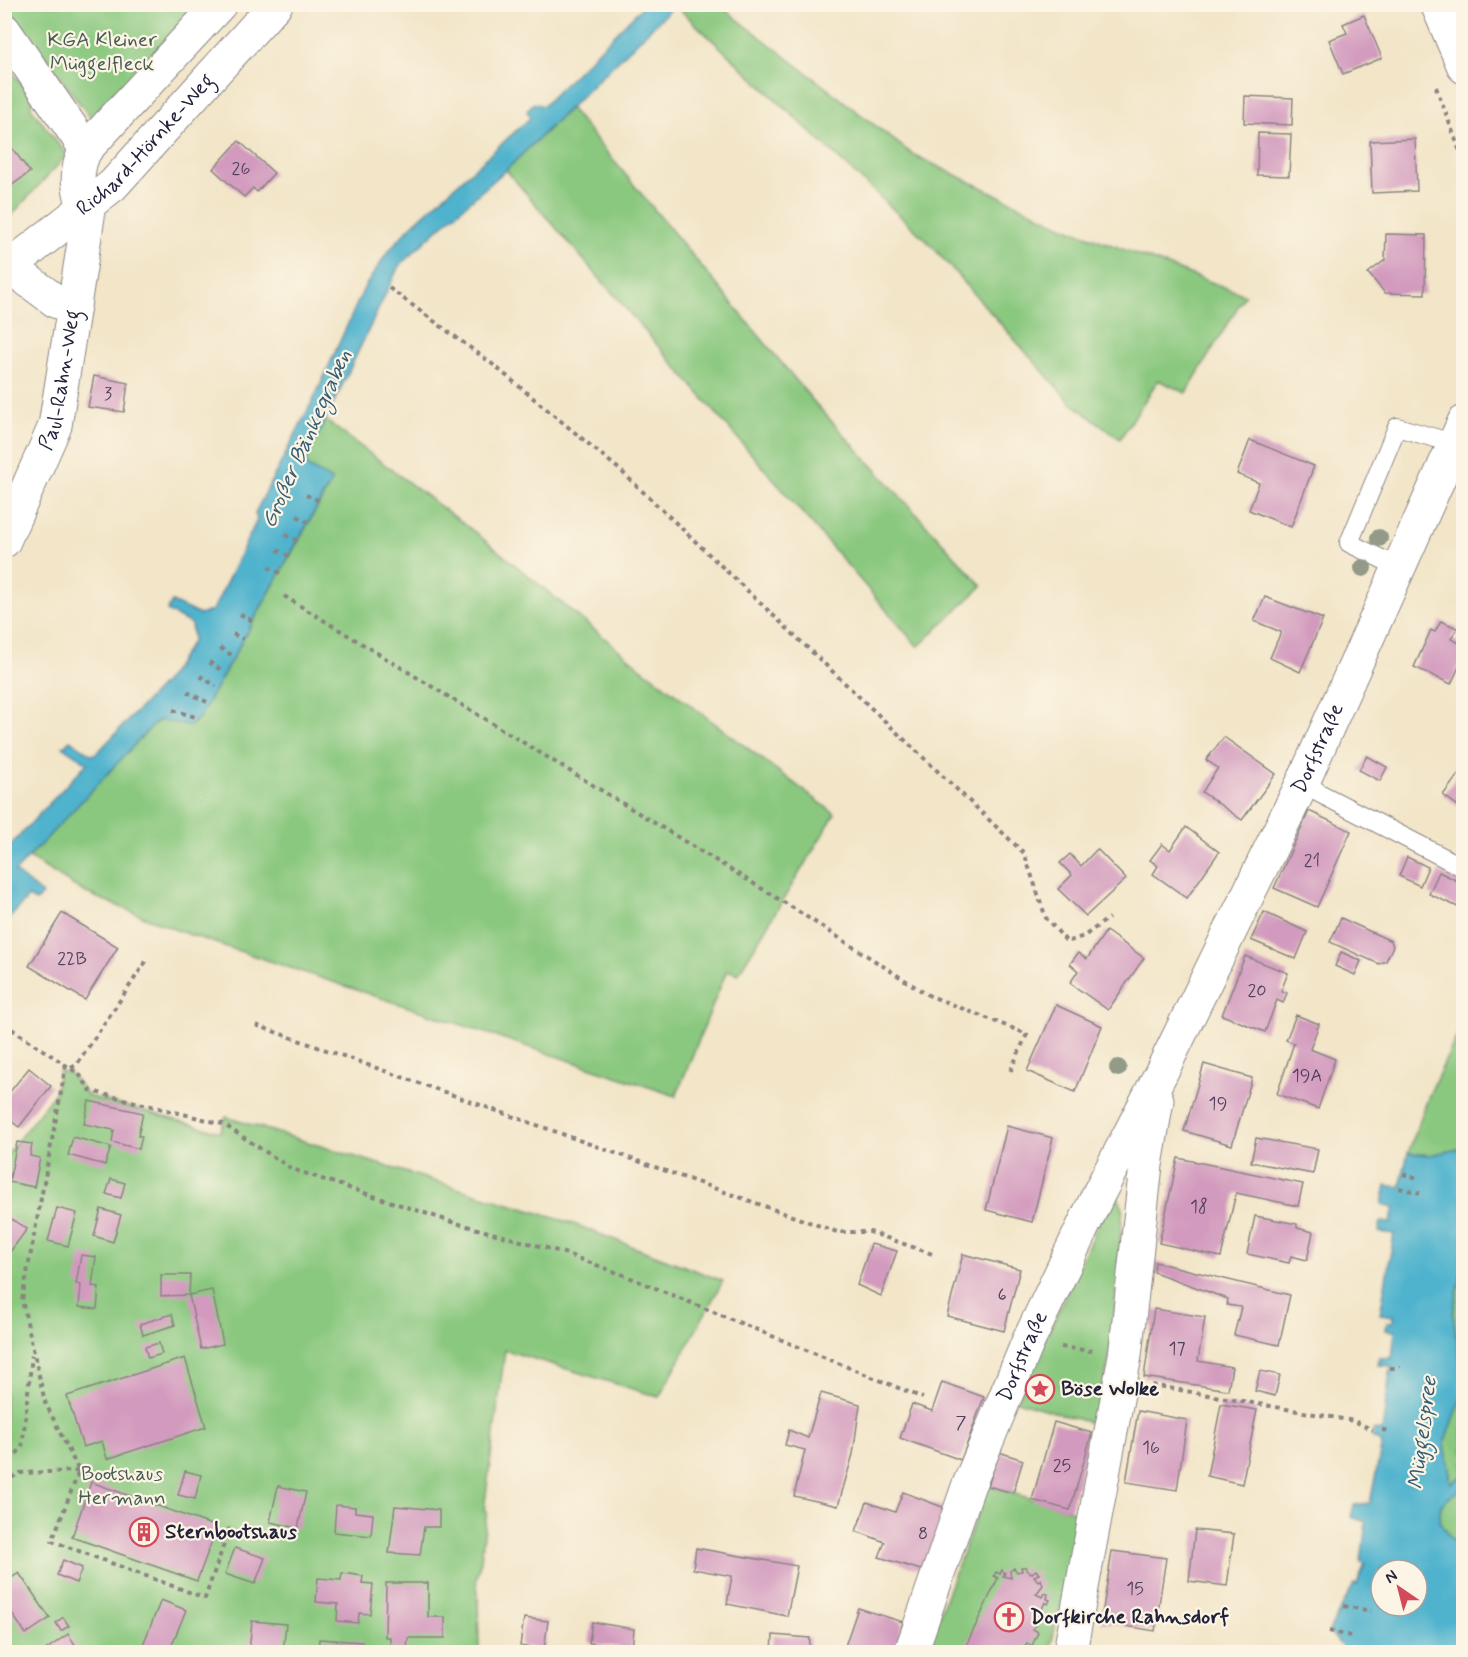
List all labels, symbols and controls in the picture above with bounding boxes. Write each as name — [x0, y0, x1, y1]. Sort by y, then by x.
park label: KGA Kleiner Müggelfleck — [47, 26, 157, 80]
street label: Richard-Hörnke-Weg — [71, 68, 222, 223]
house number: 26 — [232, 157, 250, 181]
street label: Paul-Rahn-Weg — [32, 308, 89, 455]
water label: Großer Bänkegraben — [255, 345, 361, 533]
house number: 3 — [104, 382, 112, 406]
street label: Dorfstraße — [1285, 699, 1350, 799]
house number: 21 — [1304, 849, 1320, 873]
house number: 22B — [57, 947, 87, 971]
house number: 20 — [1247, 979, 1267, 1003]
house number: 19A — [1292, 1064, 1322, 1088]
house number: 19 — [1209, 1092, 1227, 1116]
house number: 18 — [1190, 1195, 1208, 1219]
house number: 6 — [997, 1283, 1007, 1307]
street label: Dorfstraße — [991, 1306, 1055, 1406]
house number: 17 — [1168, 1337, 1186, 1361]
place icon: Böse Wolke — [1024, 1373, 1056, 1405]
water label: Müggelspree — [1402, 1374, 1447, 1491]
place label: Böse Wolke — [1061, 1375, 1159, 1403]
house number: 7 — [956, 1411, 967, 1435]
house number: 16 — [1142, 1436, 1160, 1460]
house number: 25 — [1053, 1454, 1071, 1478]
park label: Bootshaus Hermann — [78, 1460, 166, 1512]
building icon: Sternbootshaus — [128, 1516, 160, 1548]
place label: Sternbootshaus — [165, 1518, 298, 1546]
house number: 8 — [918, 1522, 928, 1546]
north arrow — [1369, 1558, 1429, 1618]
text: N — [1381, 1565, 1402, 1589]
house number: 15 — [1126, 1577, 1144, 1601]
church icon: Dorfkirche Rahnsdorf — [993, 1601, 1025, 1633]
place label: Dorfkirche Rahnsdorf — [1030, 1603, 1229, 1631]

